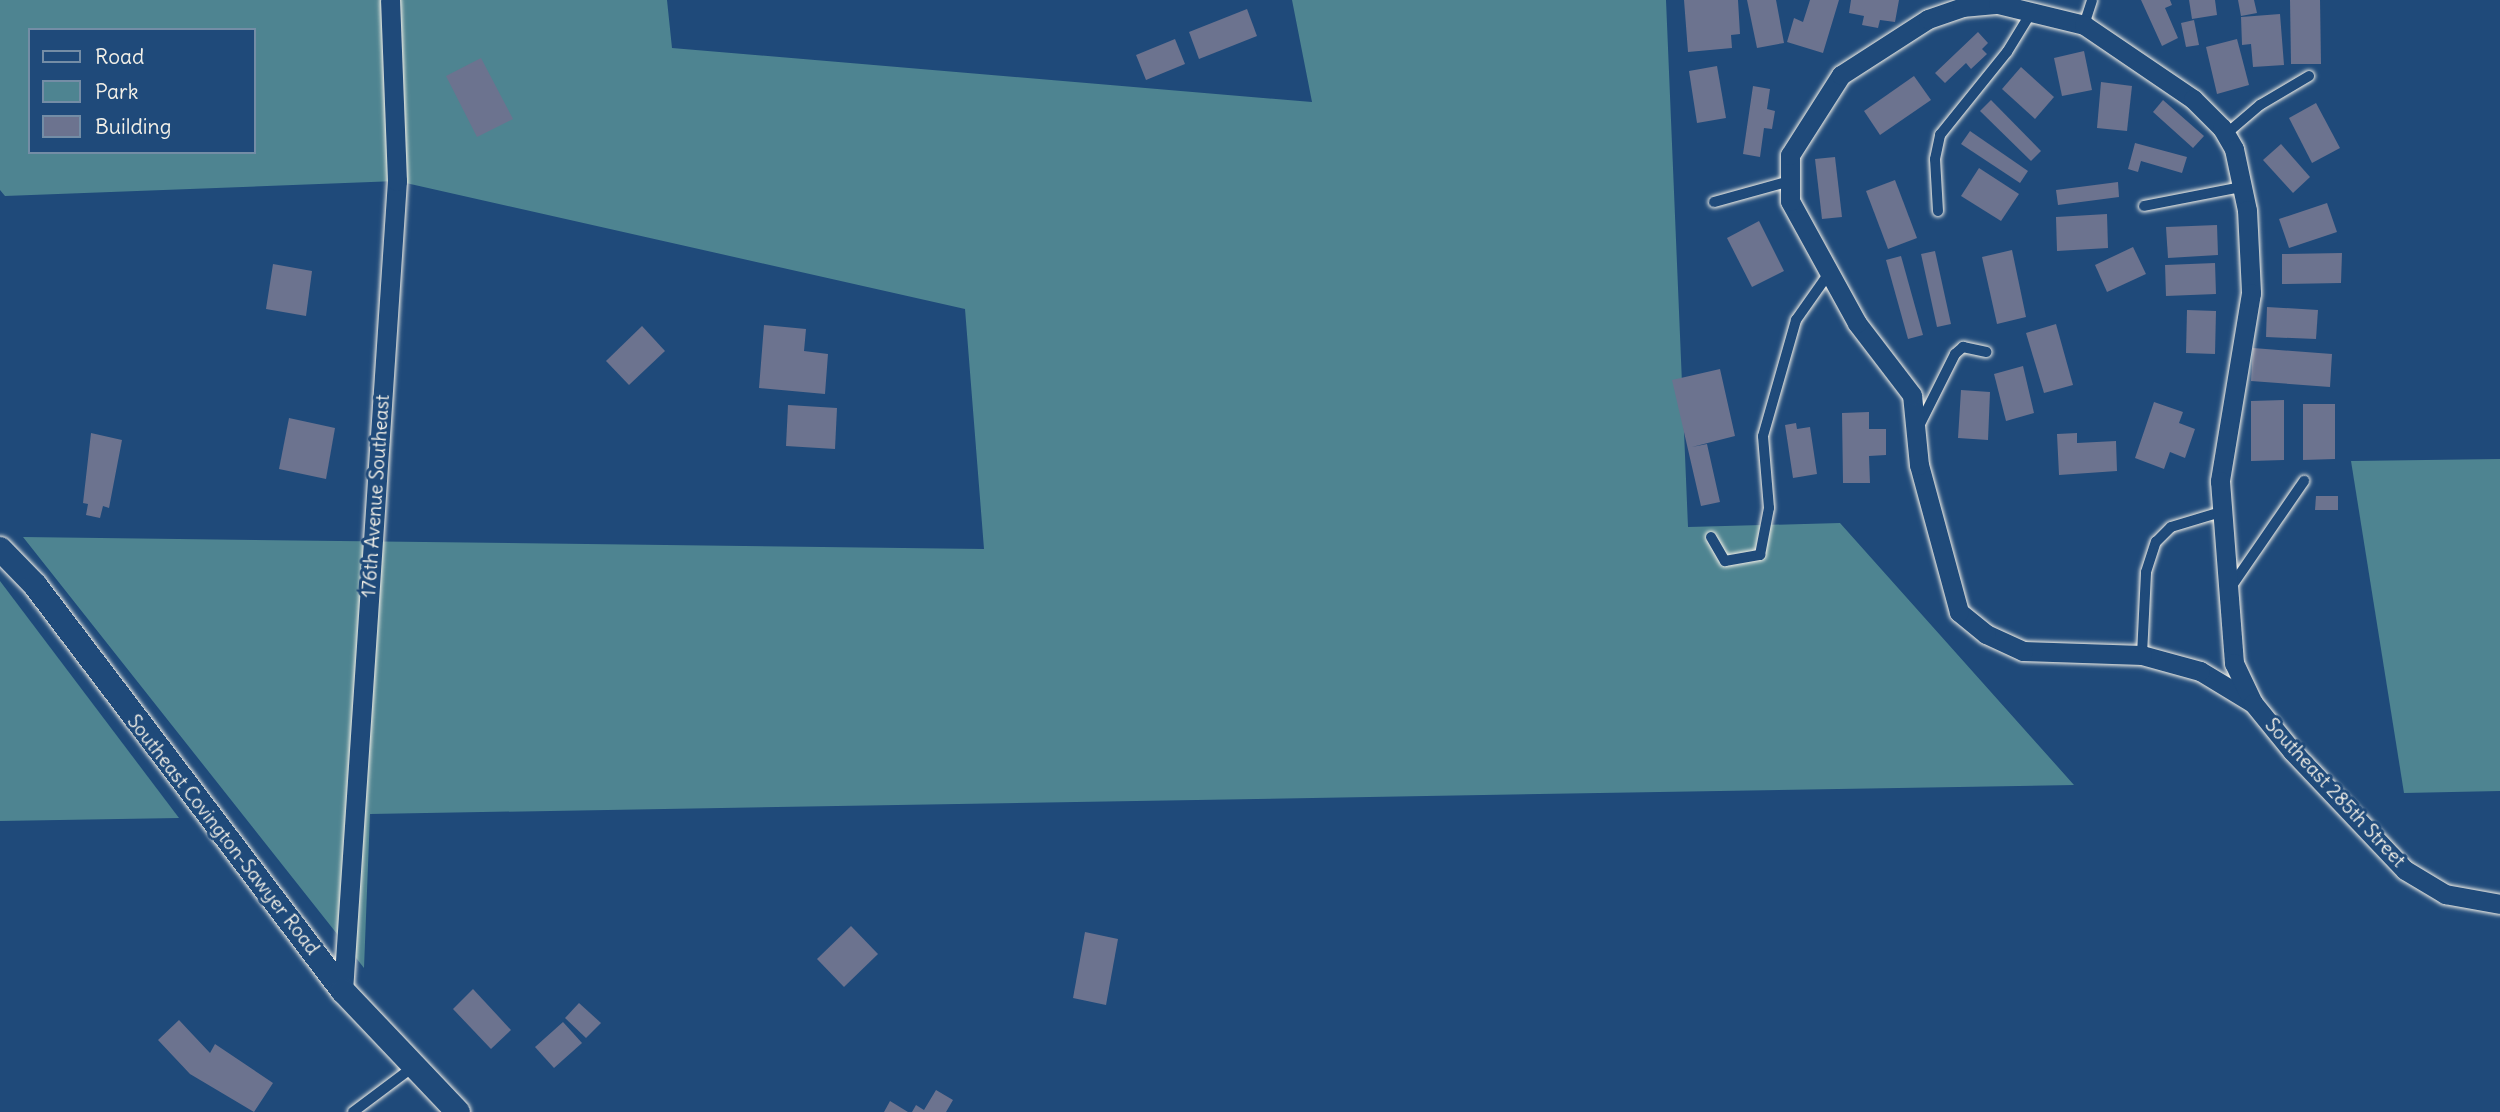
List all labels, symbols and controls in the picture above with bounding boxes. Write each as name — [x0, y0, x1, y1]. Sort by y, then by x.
legend — [28, 28, 256, 154]
text: Road — [95, 43, 144, 70]
text: Park — [95, 78, 138, 105]
text: Building — [95, 113, 171, 140]
street label: 176th Avenue Southeast — [358, 394, 394, 598]
street label: Southeast Covington-Sawyer Road — [122, 711, 324, 959]
street label: Southeast 285th Street — [2260, 714, 2410, 872]

